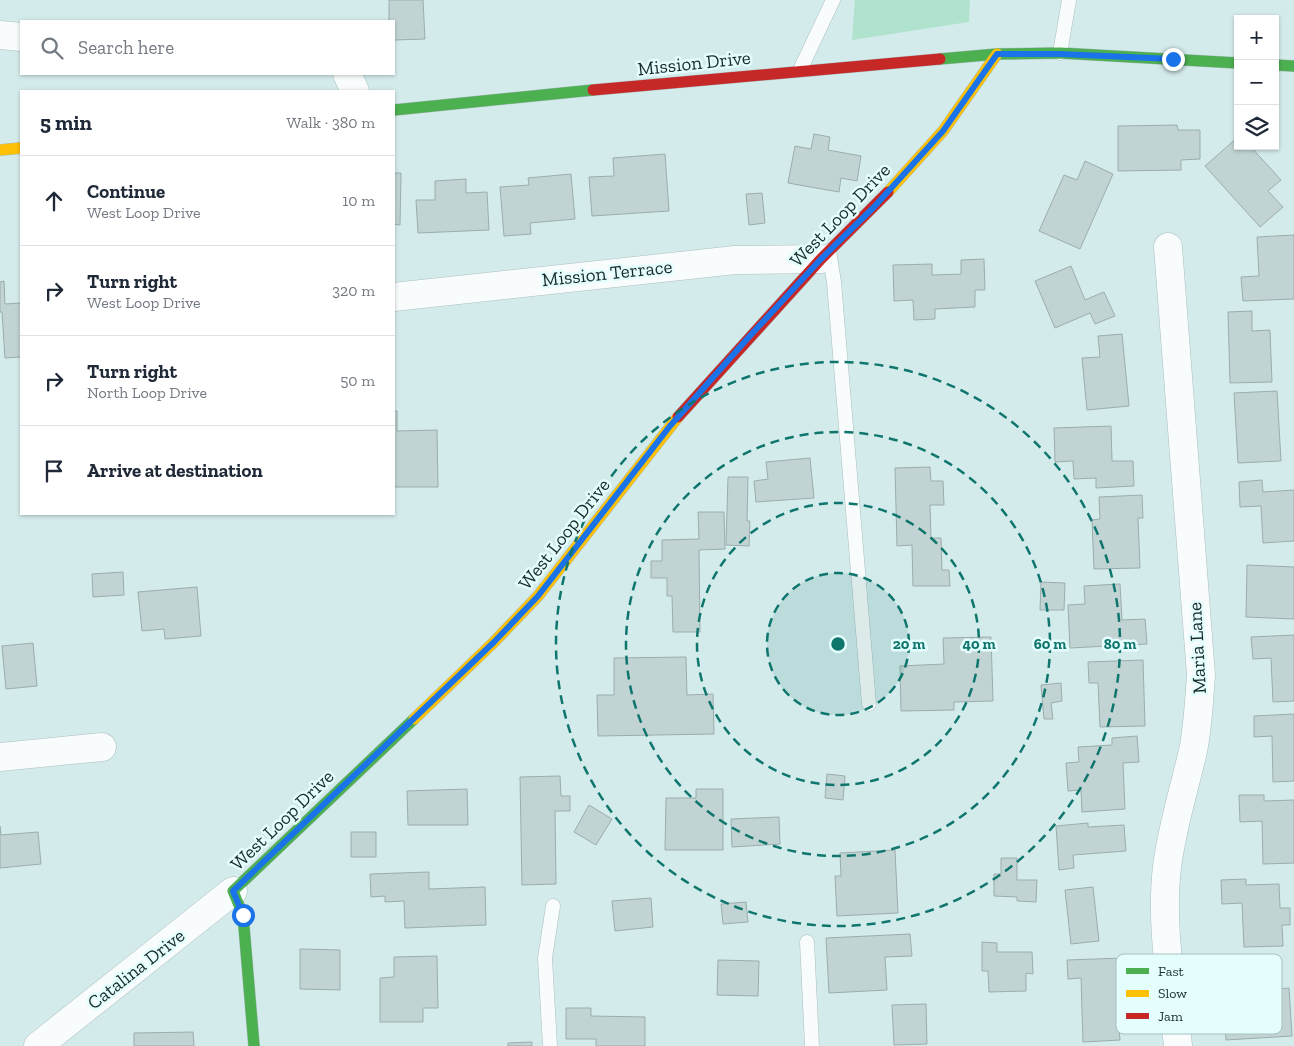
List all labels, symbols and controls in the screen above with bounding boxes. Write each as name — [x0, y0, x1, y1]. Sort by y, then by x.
map controls — [1234, 15, 1279, 150]
button: + — [1234, 15, 1279, 60]
search box — [20, 20, 395, 75]
icon: search — [38, 34, 66, 62]
text: Search here — [78, 36, 174, 59]
street label: Mission Drive — [636, 46, 752, 80]
route end — [1162, 48, 1185, 71]
button: − — [1234, 60, 1279, 105]
button: layers — [1234, 105, 1279, 150]
text: 5 min — [40, 110, 92, 135]
text: Walk · 380 m — [287, 113, 375, 132]
street label: West Loop Drive — [785, 158, 895, 271]
text: Continue — [87, 180, 165, 203]
icon: ahead — [40, 187, 68, 215]
text: 10 m — [342, 191, 375, 210]
text: West Loop Drive — [87, 203, 201, 222]
street label: Mission Terrace — [541, 255, 673, 291]
text: Turn right — [87, 270, 177, 293]
icon: right — [40, 277, 68, 305]
text: 320 m — [332, 281, 375, 300]
text: West Loop Drive — [87, 293, 201, 312]
text: Turn right — [87, 360, 177, 383]
icon: right — [40, 367, 68, 395]
text: 50 m — [340, 371, 375, 390]
text: North Loop Drive — [87, 383, 207, 402]
icon: arrive — [40, 457, 68, 485]
text: Arrive at destination — [87, 459, 263, 482]
street label: West Loop Drive — [513, 474, 615, 594]
street label: Maria Lane — [1183, 601, 1211, 694]
centre of rings — [829, 635, 847, 653]
text: 20 m — [893, 635, 925, 653]
text: 40 m — [962, 635, 996, 653]
text: 60 m — [1034, 635, 1066, 653]
text: 80 m — [1104, 635, 1136, 653]
street label: West Loop Drive — [226, 765, 339, 875]
route start — [232, 904, 255, 927]
street label: Catalina Drive — [83, 924, 189, 1014]
legend — [1116, 954, 1282, 1034]
text: Fast — [1158, 963, 1185, 980]
text: Slow — [1158, 985, 1187, 1002]
text: Jam — [1158, 1008, 1183, 1025]

